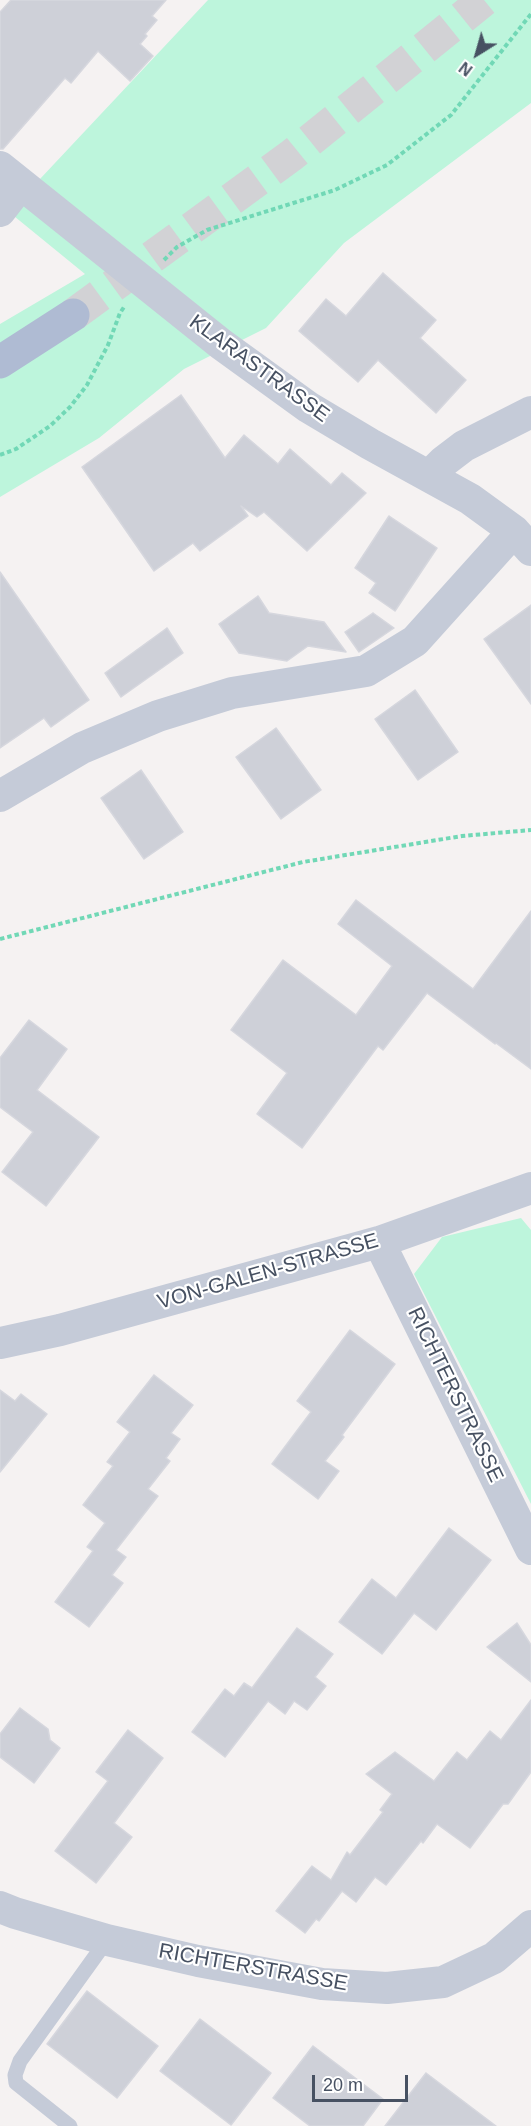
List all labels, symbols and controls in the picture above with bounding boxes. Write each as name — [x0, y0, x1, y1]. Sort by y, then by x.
north arrow — [447, 24, 507, 84]
text: N — [456, 59, 476, 79]
street label: KLARASTRASSE — [184, 310, 334, 428]
street label: VON-GALEN-STRASSE — [155, 1228, 381, 1316]
street label: RICHTERSTRASSE — [402, 1303, 508, 1487]
street label: RICHTERSTRASSE — [157, 1939, 349, 1997]
scale bar — [315, 2063, 411, 2101]
text: 20 m — [323, 2075, 363, 2095]

